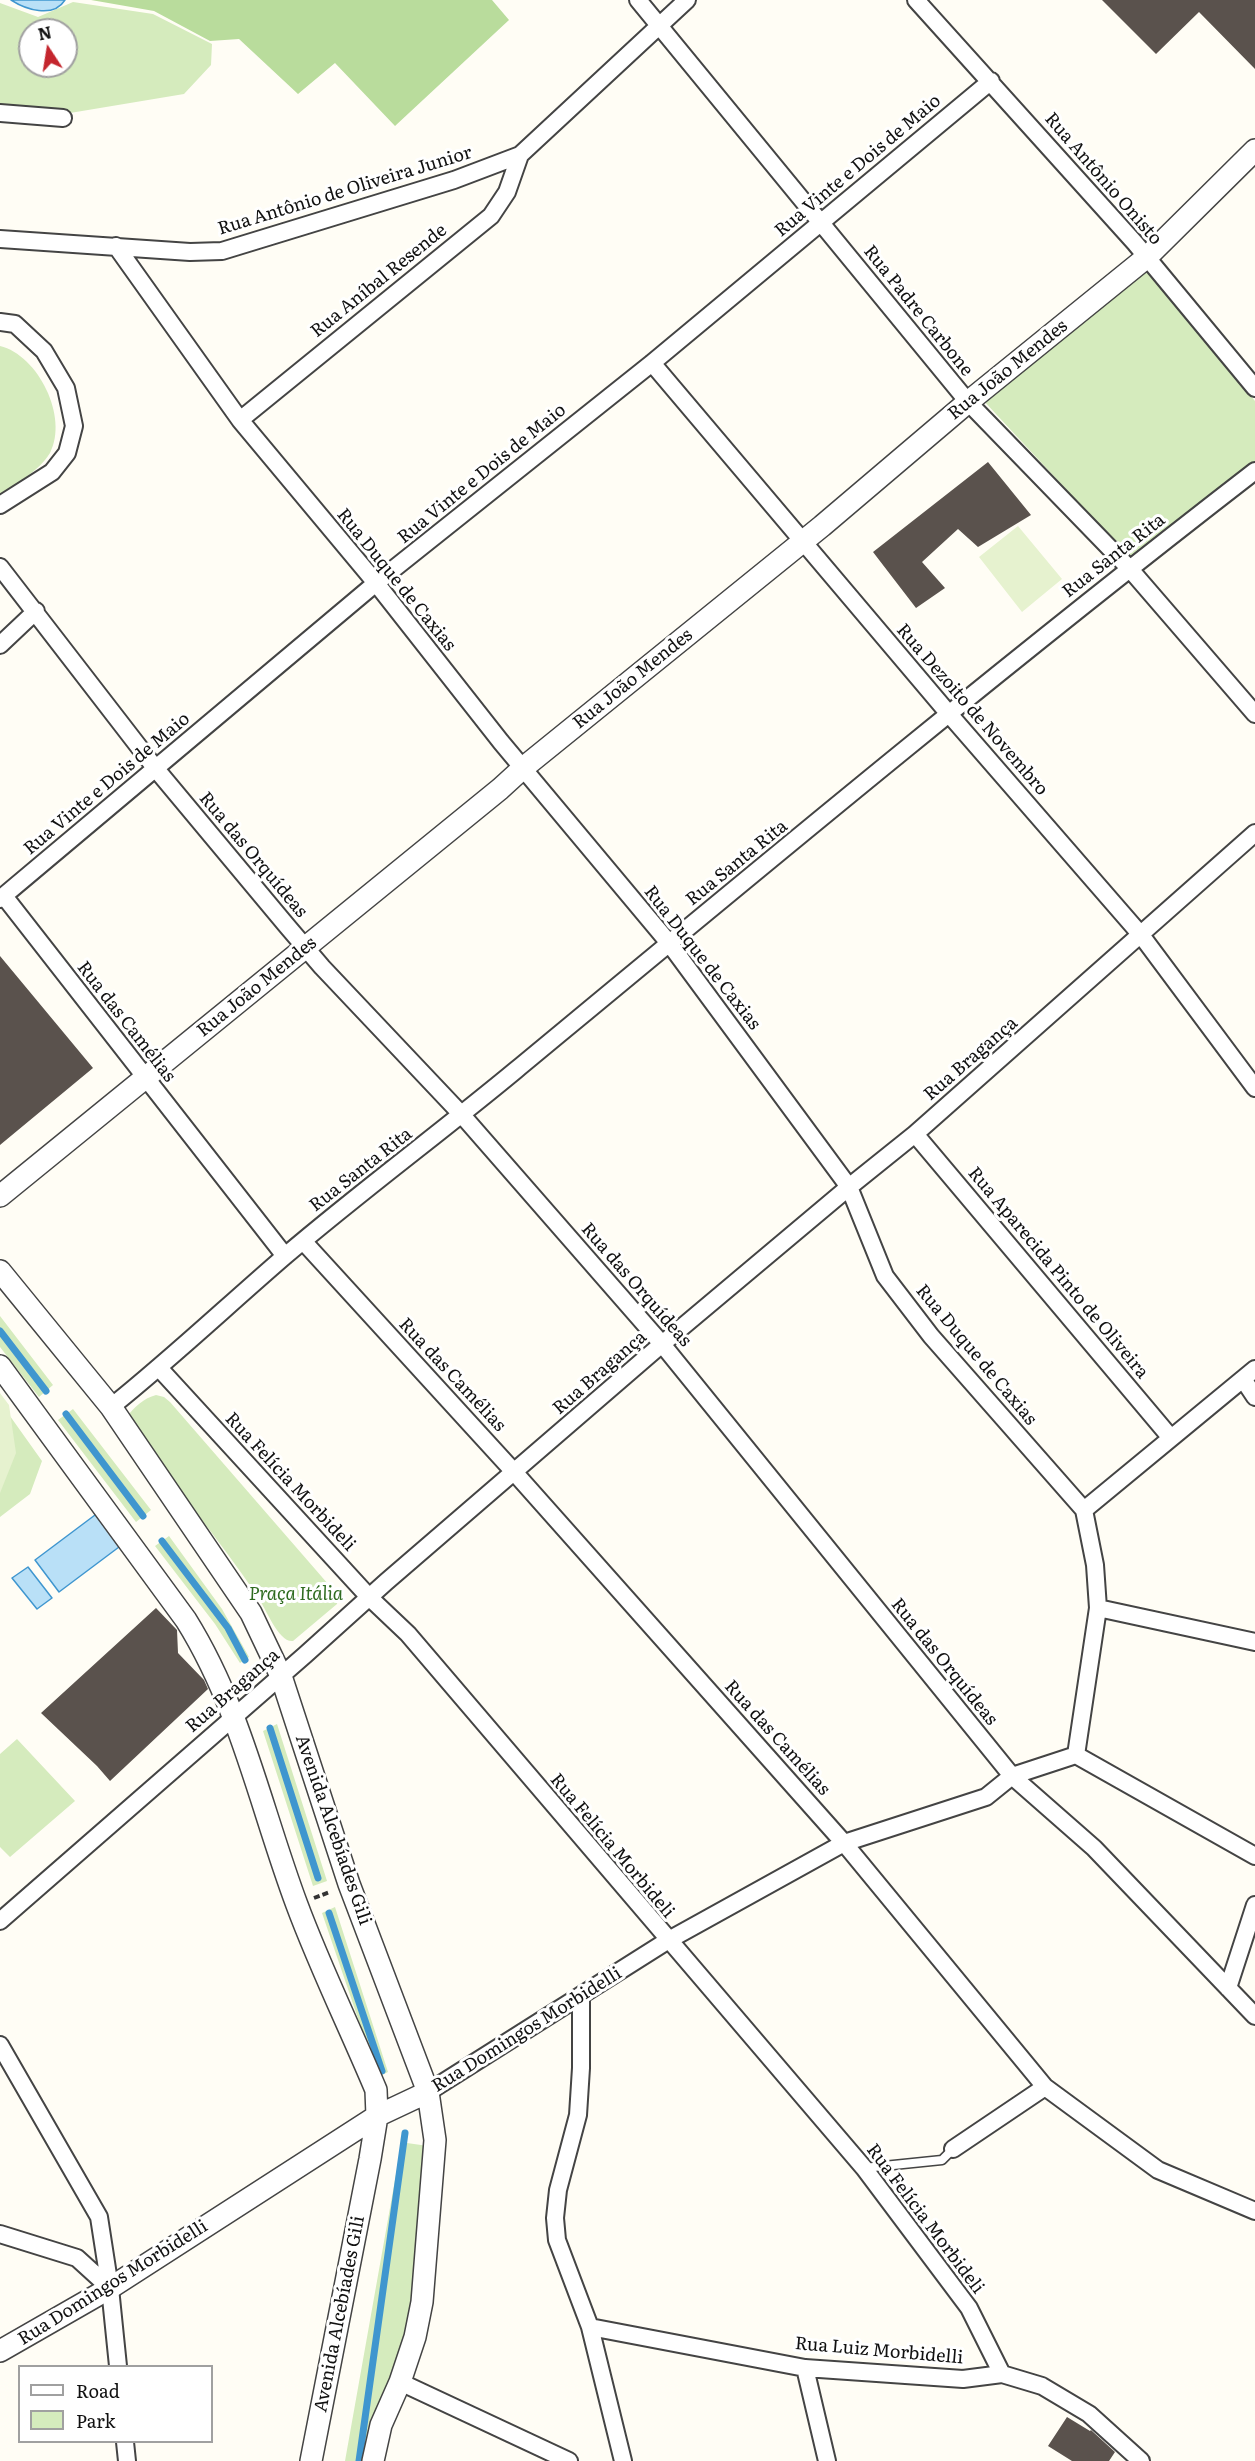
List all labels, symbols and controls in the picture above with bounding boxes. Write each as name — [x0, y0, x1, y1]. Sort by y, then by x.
north arrow — [18, 18, 78, 78]
text: N — [36, 19, 54, 45]
street label: Rua Vinte e Dois de Maio — [771, 90, 945, 242]
street label: Rua Antônio Onisto — [1040, 108, 1166, 250]
street label: Rua Antônio de Oliveira Junior — [215, 142, 475, 240]
street label: Rua Aníbal Resende — [307, 220, 451, 342]
street label: Rua Padre Carbone — [859, 241, 977, 381]
street label: Rua João Mendes — [944, 315, 1072, 425]
street label: Rua Vinte e Dois de Maio — [394, 399, 570, 549]
street label: Rua Duque de Caxias — [332, 504, 460, 656]
street label: Rua Santa Rita — [1058, 509, 1170, 603]
street label: Rua Dezoito de Novembro — [892, 620, 1052, 800]
street label: Rua João Mendes — [569, 624, 697, 734]
street label: Rua Vinte e Dois de Maio — [20, 708, 194, 860]
street label: Rua das Orquídeas — [194, 788, 312, 922]
street label: Rua Santa Rita — [682, 816, 792, 910]
street label: Rua Duque de Caxias — [639, 882, 765, 1034]
street label: Rua João Mendes — [193, 932, 321, 1042]
street label: Rua das Camélias — [72, 957, 180, 1087]
street label: Rua Bragança — [920, 1012, 1022, 1106]
street label: Rua Santa Rita — [305, 1123, 417, 1217]
street label: Rua Aparecida Pinto de Oliveira — [963, 1163, 1153, 1383]
street label: Rua das Orquídeas — [576, 1219, 696, 1351]
street label: Rua Duque de Caxias — [911, 1280, 1041, 1430]
street label: Rua das Camélias — [394, 1314, 510, 1436]
street label: Rua Bragança — [549, 1326, 651, 1420]
street label: Rua Felícia Morbideli — [220, 1408, 360, 1556]
park label: Praça Itália — [249, 1584, 343, 1606]
street label: Rua das Orquídeas — [886, 1594, 1002, 1730]
street label: Rua Bragança — [182, 1644, 284, 1738]
street label: Rua das Camélias — [720, 1676, 834, 1800]
street label: Avenida Alcebíades Gili — [290, 1732, 376, 1928]
street label: Rua Felícia Morbideli — [545, 1769, 679, 1923]
street label: Rua Domingos Morbidelli — [428, 1963, 626, 2097]
street label: Rua Felícia Morbideli — [862, 2140, 988, 2298]
street label: Avenida Alcebíades Gili — [310, 2214, 370, 2414]
street label: Rua Domingos Morbidelli — [14, 2216, 212, 2350]
street label: Rua Luiz Morbidelli — [794, 2333, 964, 2369]
legend — [18, 2365, 213, 2443]
text: Road — [76, 2377, 120, 2404]
text: Park — [76, 2407, 115, 2434]

